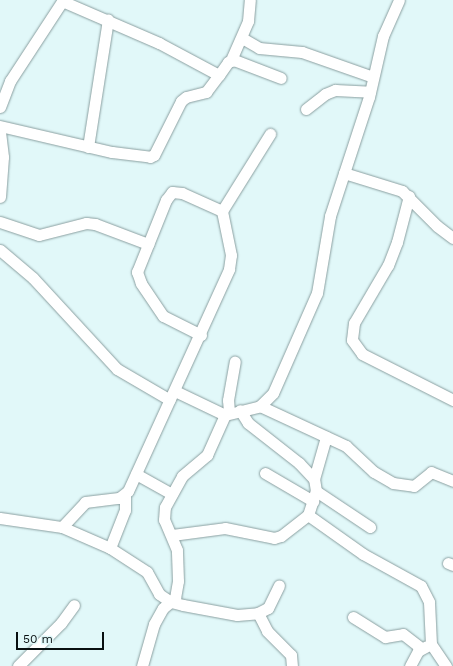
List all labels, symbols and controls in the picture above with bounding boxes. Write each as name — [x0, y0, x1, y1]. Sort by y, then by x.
scale bar — [18, 624, 106, 650]
text: 50 m — [23, 632, 53, 646]

